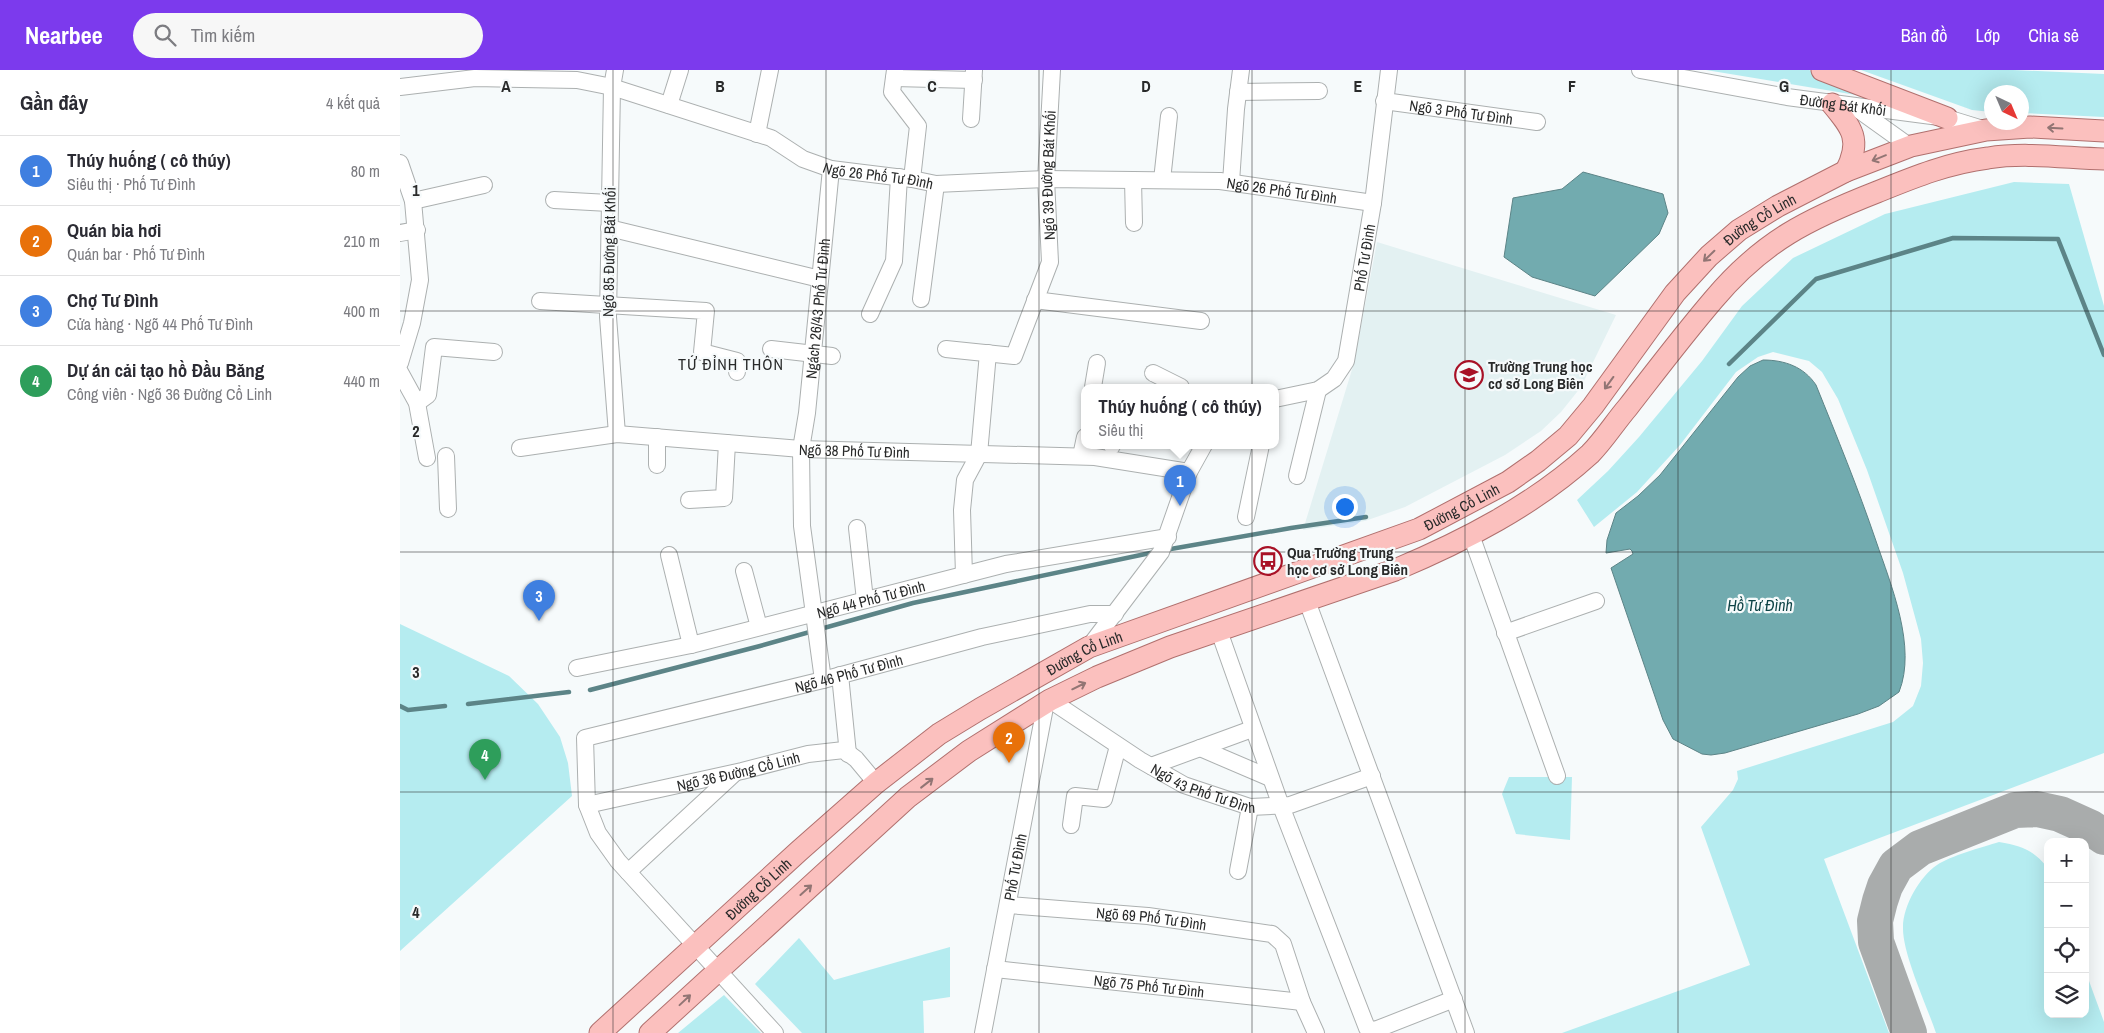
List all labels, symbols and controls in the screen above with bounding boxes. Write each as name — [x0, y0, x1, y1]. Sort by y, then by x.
search box — [133, 13, 483, 58]
text: Nearbee — [25, 19, 103, 51]
icon: search — [151, 21, 179, 49]
text: Tìm kiếm — [191, 22, 255, 48]
text: Bản đồ — [1901, 23, 1948, 48]
text: Lớp — [1976, 23, 2000, 48]
text: Chia sẻ — [2028, 23, 2079, 48]
text: A — [501, 75, 511, 97]
text: B — [715, 75, 725, 97]
text: C — [927, 75, 937, 97]
text: D — [1141, 75, 1151, 97]
text: E — [1354, 75, 1363, 97]
text: F — [1568, 75, 1576, 97]
text: G — [1779, 75, 1789, 97]
north arrow — [1984, 85, 2029, 130]
text: Gần đây — [20, 88, 88, 117]
street label: Đường Bát Khối — [1799, 88, 1888, 120]
text: 4 kết quả — [326, 92, 380, 114]
street label: Ngõ 3 Phố Tư Đình — [1408, 94, 1514, 129]
street label: Ngõ 39 Đường Bát Khối — [1035, 110, 1060, 241]
one-way arrow — [2048, 124, 2064, 133]
text: Thúy huống ( cô thúy) — [67, 147, 231, 173]
one-way arrow — [1872, 153, 1887, 163]
street label: Ngõ 26 Phố Tư Đình — [820, 157, 935, 194]
text: 1 — [32, 160, 40, 182]
text: 80 m — [351, 160, 380, 182]
street label: Ngõ 26 Phố Tư Đình — [1225, 172, 1338, 208]
text: Siêu thị · Phố Tư Đình — [67, 173, 196, 195]
text: 1 — [412, 179, 420, 201]
street label: Ngõ 85 Đường Bát Khối — [597, 187, 621, 317]
street label: Đường Cổ Linh — [1718, 188, 1799, 250]
text: Quán bia hơi — [67, 217, 161, 243]
street label: Phố Tư Đình — [1348, 222, 1380, 293]
text: 2 — [32, 230, 40, 252]
text: 210 m — [344, 230, 380, 252]
street label: Ngách 26/43 Phố Tư Đình — [800, 237, 835, 380]
text: Quán bar · Phố Tư Đình — [67, 243, 205, 265]
one-way arrow — [1703, 250, 1716, 262]
text: Chợ Tư Đình — [67, 287, 158, 313]
text: 3 — [32, 300, 40, 322]
text: 400 m — [344, 300, 380, 322]
text: Cửa hàng · Ngõ 44 Phố Tư Đình — [67, 313, 253, 335]
district label: TỨ ĐỈNH THÔN — [678, 353, 784, 375]
place label: Trường Trung học cơ sở Long Biên — [1488, 356, 1593, 394]
text: Dự án cải tạo hồ Đầu Băng — [67, 357, 264, 383]
school or university icon: Trường Trung học cơ sở Long Biên — [1454, 360, 1484, 390]
text: 4 — [32, 370, 40, 392]
text: 440 m — [344, 370, 380, 392]
one-way arrow — [1604, 376, 1614, 390]
text: Công viên · Ngõ 36 Đường Cổ Linh — [67, 383, 272, 405]
popup — [1081, 384, 1279, 449]
text: Thúy huống ( cô thúy) — [1098, 393, 1262, 419]
text: Siêu thị — [1098, 419, 1143, 441]
text: 2 — [412, 420, 420, 442]
street label: Ngõ 38 Phố Tư Đình — [799, 438, 910, 462]
pin: 1 — [1164, 465, 1196, 506]
street label: Đường Cổ Linh — [1420, 478, 1503, 535]
your location — [1332, 494, 1358, 520]
place label: Qua Trường Trung học cơ sở Long Biên — [1287, 542, 1408, 580]
bus stop icon: Qua Trường Trung học cơ sở Long Biên — [1253, 546, 1283, 576]
street label: Ngõ 44 Phố Tư Đình — [815, 575, 927, 623]
pin: 3 — [523, 580, 555, 621]
water label: Hồ Tư Đình — [1727, 594, 1793, 616]
street label: Đường Cổ Linh — [1042, 625, 1125, 680]
street label: Ngõ 46 Phố Tư Đình — [792, 648, 905, 697]
text: 3 — [412, 661, 420, 683]
one-way arrow — [1071, 681, 1086, 691]
pin: 2 — [993, 722, 1025, 763]
pin: 4 — [469, 739, 501, 780]
street label: Ngõ 36 Đường Cổ Linh — [675, 746, 802, 796]
street label: Ngõ 43 Phố Tư Đình — [1147, 758, 1256, 818]
one-way arrow — [920, 777, 933, 788]
street label: Phố Tư Đình — [998, 832, 1031, 902]
map controls — [2044, 838, 2089, 1018]
button: + — [2044, 838, 2089, 883]
street label: Đường Cổ Linh — [720, 853, 796, 924]
button: − — [2044, 883, 2089, 928]
one-way arrow — [799, 885, 812, 896]
text: 4 — [412, 901, 420, 923]
street label: Ngõ 69 Phố Tư Đình — [1095, 901, 1208, 935]
button: locate — [2044, 928, 2089, 973]
street label: Ngõ 75 Phố Tư Đình — [1093, 969, 1205, 1002]
button: layers — [2044, 973, 2089, 1018]
one-way arrow — [679, 994, 692, 1006]

